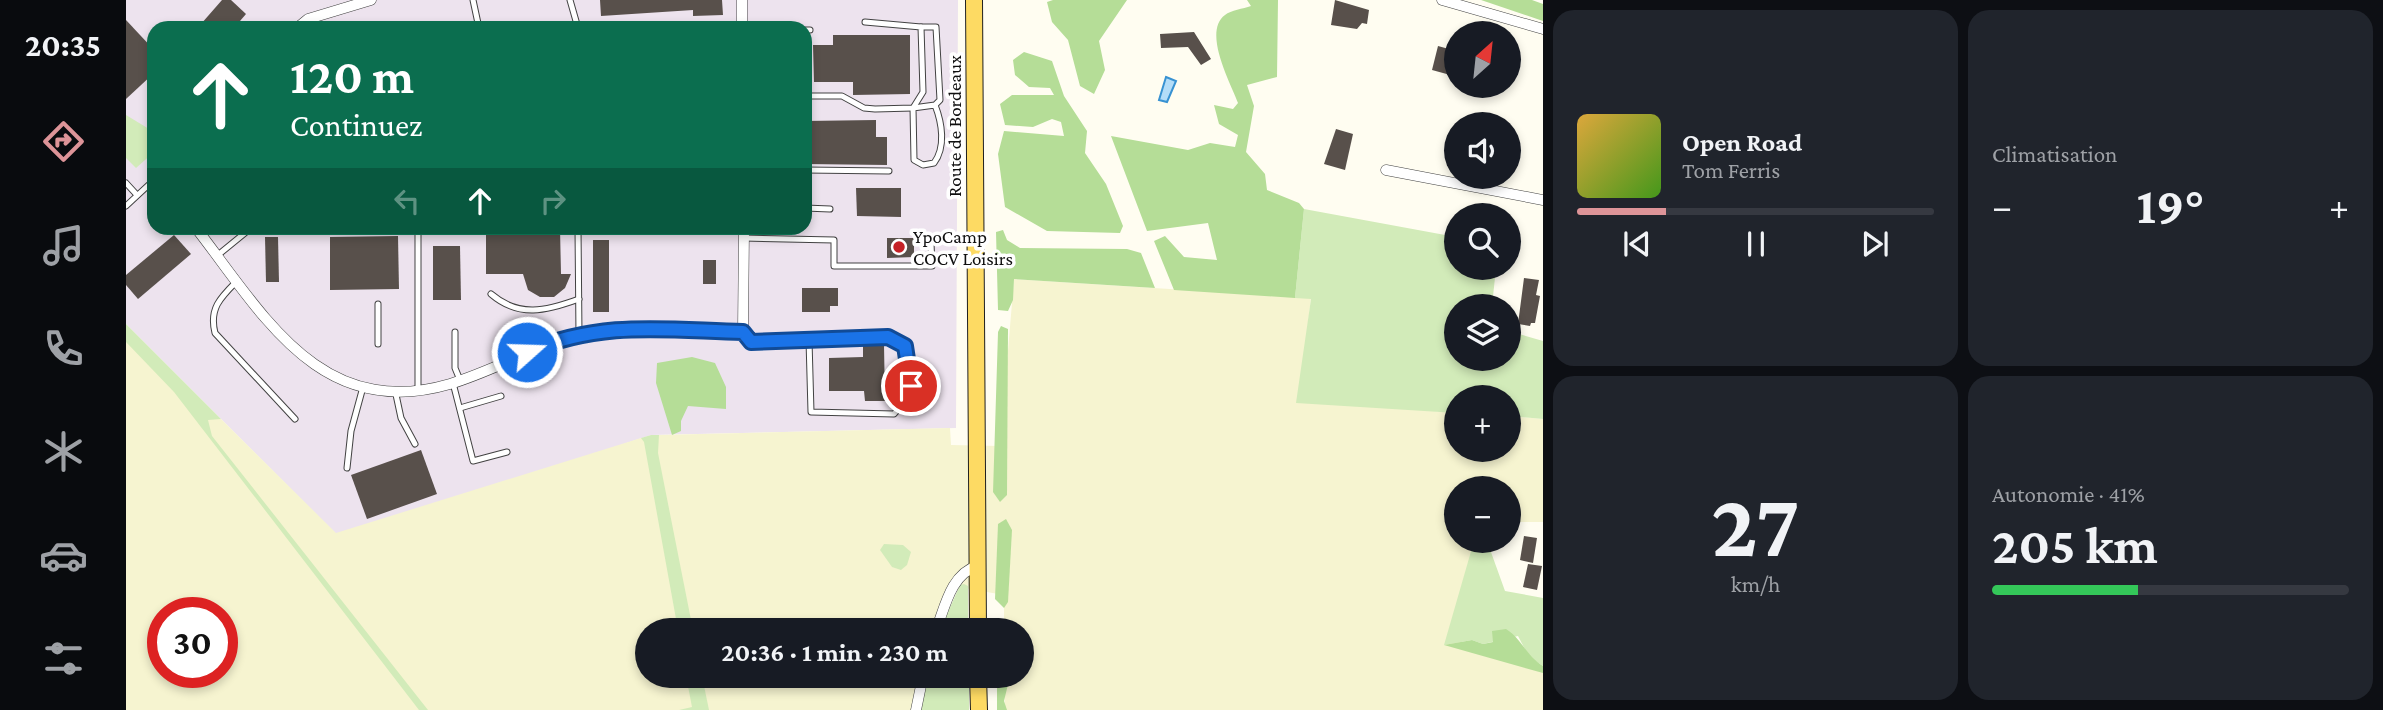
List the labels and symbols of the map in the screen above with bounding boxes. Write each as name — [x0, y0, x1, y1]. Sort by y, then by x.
north arrow — [1444, 21, 1521, 98]
street label: Route de Bordeaux — [944, 55, 965, 197]
place label: YpoCamp COCV Loisirs — [913, 226, 1013, 269]
marker: YpoCamp COCV Loisirs — [891, 239, 907, 255]
position arrow — [490, 315, 564, 389]
pin — [881, 356, 941, 416]
speed limit sign: 30 — [147, 597, 238, 688]

